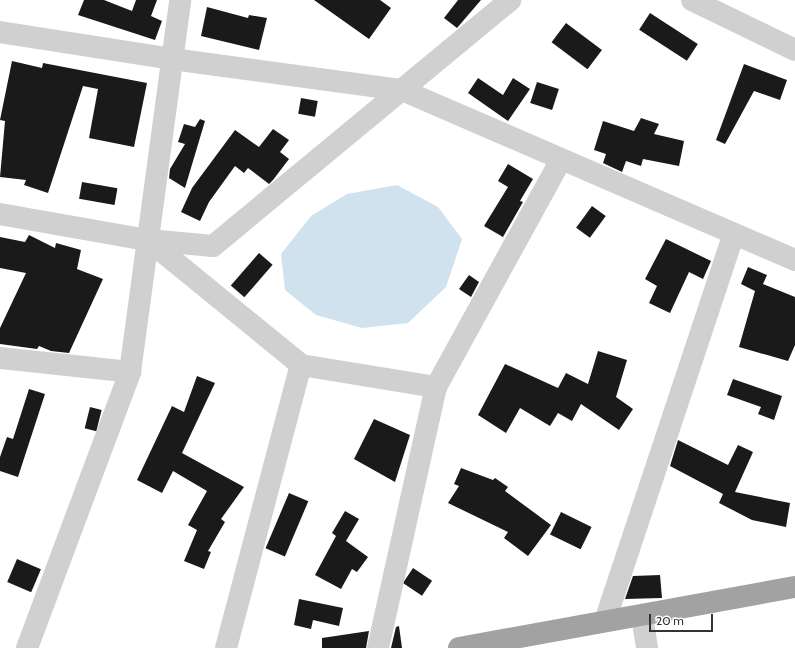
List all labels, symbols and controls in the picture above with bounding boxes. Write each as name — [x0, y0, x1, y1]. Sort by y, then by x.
scale bar — [651, 606, 715, 632]
text: 20 m — [656, 613, 684, 628]

